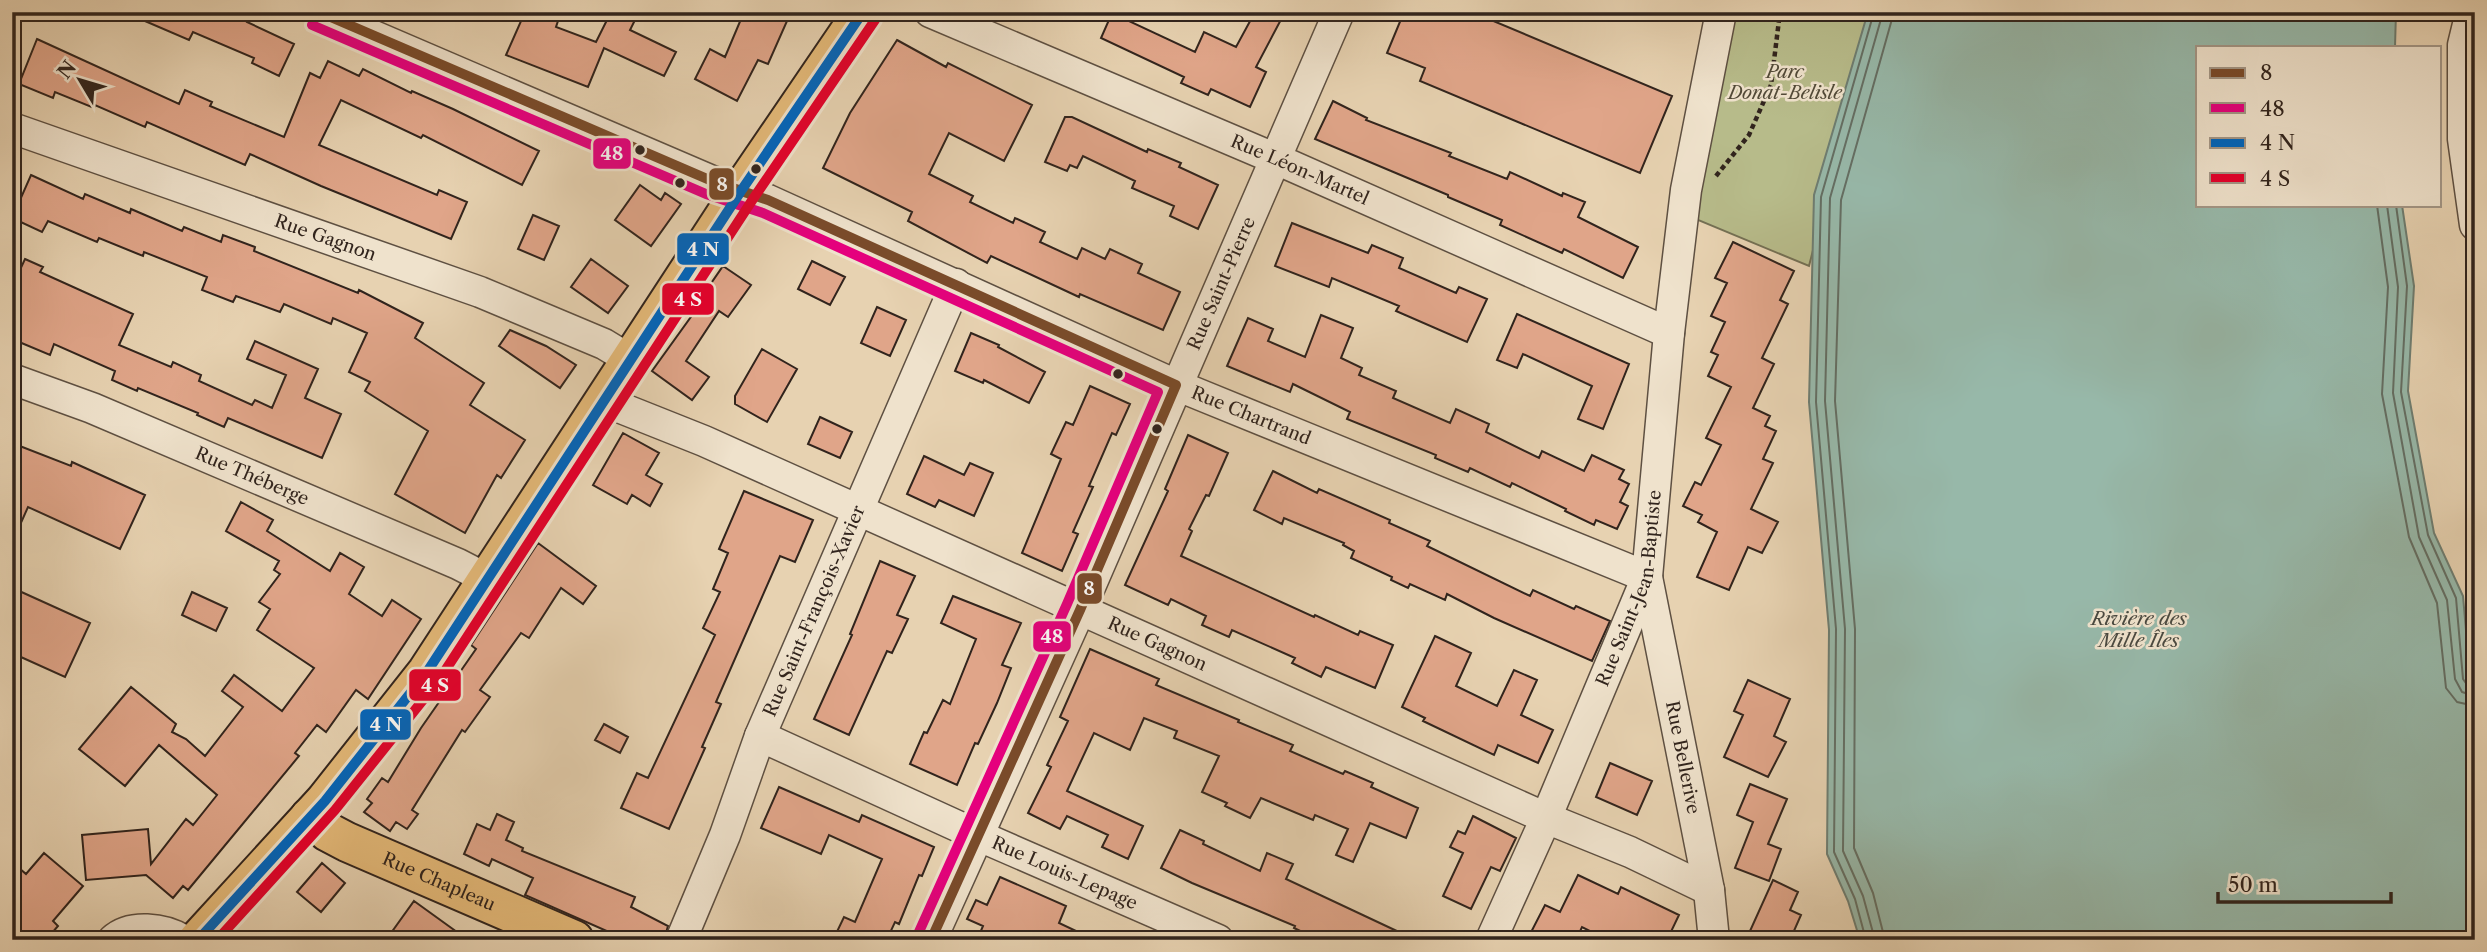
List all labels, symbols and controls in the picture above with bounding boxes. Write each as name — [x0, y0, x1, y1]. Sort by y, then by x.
north arrow — [46, 46, 116, 116]
legend — [2196, 46, 2442, 206]
text: N — [53, 56, 81, 83]
text: 8 — [2260, 60, 2272, 85]
park label: Parc Donat-Belisle — [1726, 61, 1843, 104]
text: 48 — [2260, 96, 2285, 121]
street label: Rue Léon-Martel — [1227, 130, 1372, 210]
text: 4 N — [2260, 130, 2295, 155]
line badge: 48 — [592, 137, 632, 170]
text: 48 — [601, 142, 623, 165]
unlabelled marker — [633, 143, 647, 157]
unlabelled marker — [749, 162, 763, 176]
text: 4 S — [2260, 166, 2290, 191]
line badge: 8 — [708, 167, 735, 201]
text: 8 — [716, 173, 728, 196]
unlabelled marker — [673, 176, 687, 190]
street label: Rue Gagnon — [272, 210, 379, 266]
street label: Rue Saint-Pierre — [1183, 213, 1260, 353]
line badge: 4 N — [676, 232, 730, 266]
text: 4 N — [687, 238, 719, 261]
line badge: 4 S — [661, 282, 715, 316]
text: 4 S — [674, 288, 702, 311]
unlabelled marker — [1111, 367, 1125, 381]
street label: Rue Chartrand — [1188, 381, 1314, 450]
unlabelled marker — [1150, 422, 1164, 436]
street label: Rue Théberge — [192, 442, 312, 510]
street label: Rue Saint-Jean-Baptiste — [1591, 489, 1666, 690]
street label: Rue Saint-François-Xavier — [759, 502, 870, 720]
line badge: 8 — [1076, 572, 1103, 605]
text: 8 — [1083, 577, 1095, 600]
water label: Rivière des Mille Îles — [2089, 607, 2187, 652]
street label: Rue Gagnon — [1104, 612, 1210, 676]
line badge: 48 — [1032, 620, 1072, 653]
text: 48 — [1041, 625, 1063, 648]
line badge: 4 S — [408, 668, 462, 702]
text: 4 S — [421, 674, 449, 697]
street label: Rue Bellerive — [1661, 699, 1705, 816]
line badge: 4 N — [359, 708, 412, 741]
text: 4 N — [370, 713, 402, 736]
street label: Rue Louis-Lepage — [988, 832, 1141, 914]
street label: Rue Chapleau — [379, 848, 499, 916]
scale bar — [2218, 861, 2391, 905]
text: 50 m — [2228, 872, 2278, 897]

